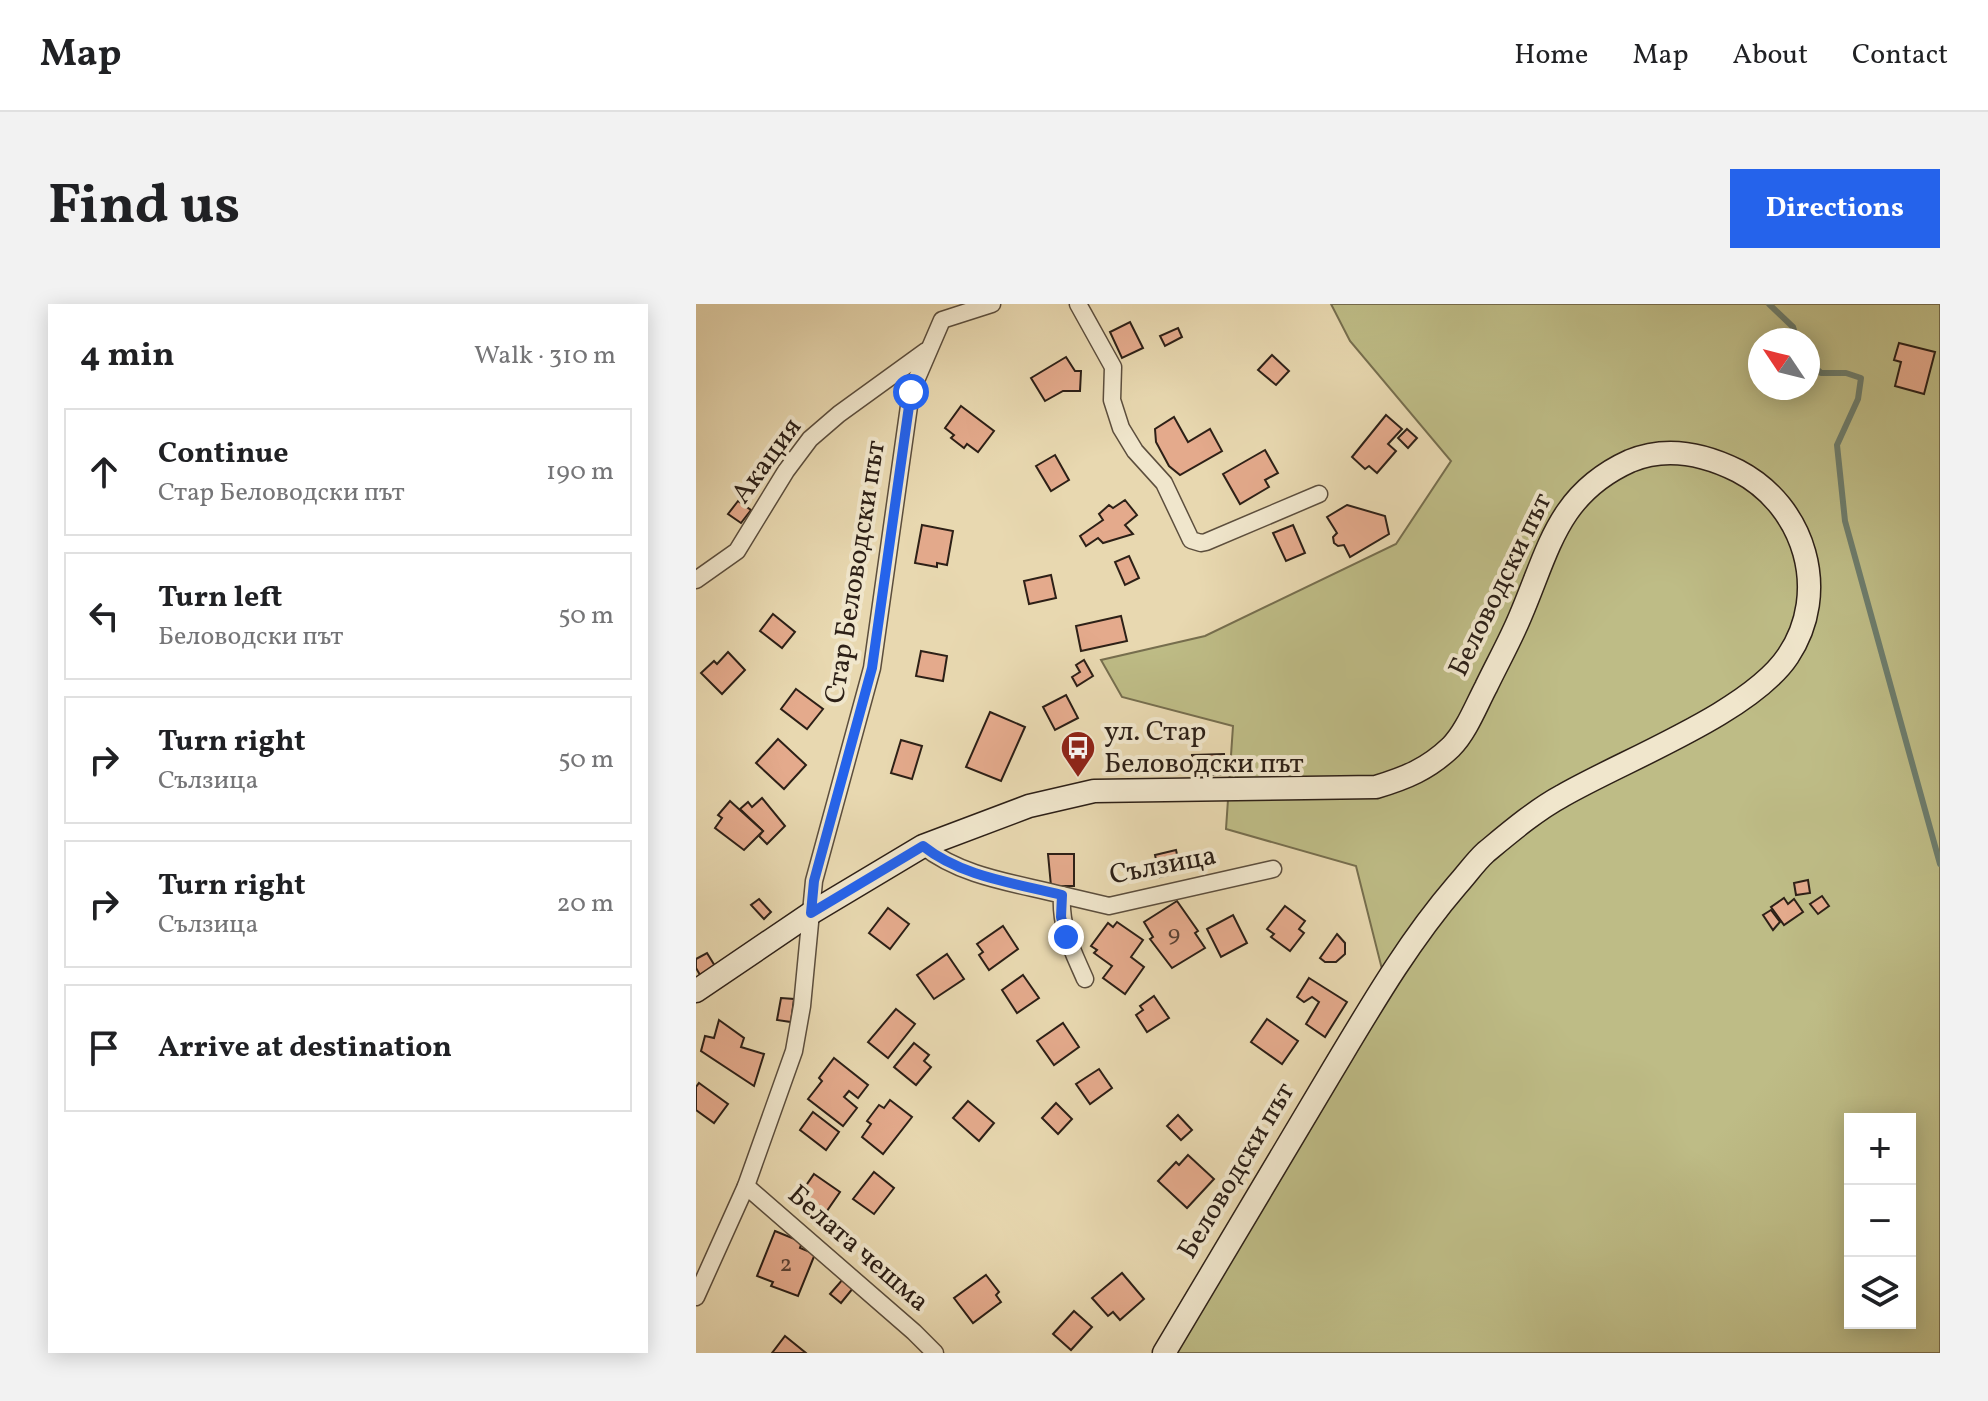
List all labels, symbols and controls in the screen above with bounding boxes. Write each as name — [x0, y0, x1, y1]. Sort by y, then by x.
text: Map — [40, 29, 121, 82]
text: Home — [1514, 36, 1588, 75]
text: Map — [1632, 36, 1688, 75]
text: About — [1732, 36, 1808, 75]
text: Contact — [1852, 36, 1948, 75]
text: Find us — [48, 169, 240, 247]
button: Directions — [1730, 169, 1940, 248]
north arrow — [1748, 328, 1820, 400]
text: 4 min — [80, 333, 175, 380]
text: Walk · 310 m — [474, 338, 616, 374]
route start — [893, 374, 929, 410]
street label: Акация — [723, 410, 811, 512]
text: Continue — [158, 433, 289, 475]
street label: Стар Беловодски път — [816, 438, 896, 706]
icon: ahead — [82, 450, 126, 494]
text: 190 m — [546, 454, 614, 490]
text: Стар Беловодски път — [158, 475, 405, 511]
street label: Беловодски път — [1440, 487, 1562, 683]
text: Turn left — [158, 577, 282, 619]
icon: left — [82, 594, 126, 638]
text: 50 m — [558, 598, 614, 634]
text: Беловодски път — [158, 619, 343, 655]
place label: ул. Стар Беловодски път — [1104, 713, 1304, 784]
text: Turn right — [158, 721, 306, 763]
bus stop icon: ул. Стар Беловодски път — [1059, 729, 1097, 779]
icon: right — [82, 738, 126, 782]
text: 50 m — [558, 742, 614, 778]
text: Сълзица — [158, 763, 258, 799]
street label: Сълзица — [1106, 837, 1220, 895]
text: Turn right — [158, 865, 306, 907]
icon: right — [82, 882, 126, 926]
text: 20 m — [556, 886, 614, 922]
text: Сълзица — [158, 907, 258, 943]
house number: 9 — [1168, 918, 1180, 952]
route end — [1048, 919, 1084, 955]
icon: arrive — [82, 1026, 126, 1070]
text: Arrive at destination — [158, 1027, 452, 1069]
street label: Беловодски път — [1169, 1075, 1305, 1267]
map controls — [1844, 1113, 1916, 1329]
button: + — [1844, 1113, 1916, 1185]
street label: Белата чешма — [779, 1176, 937, 1322]
button: − — [1844, 1185, 1916, 1257]
house number: 2 — [780, 1248, 792, 1282]
button: layers — [1844, 1257, 1916, 1329]

